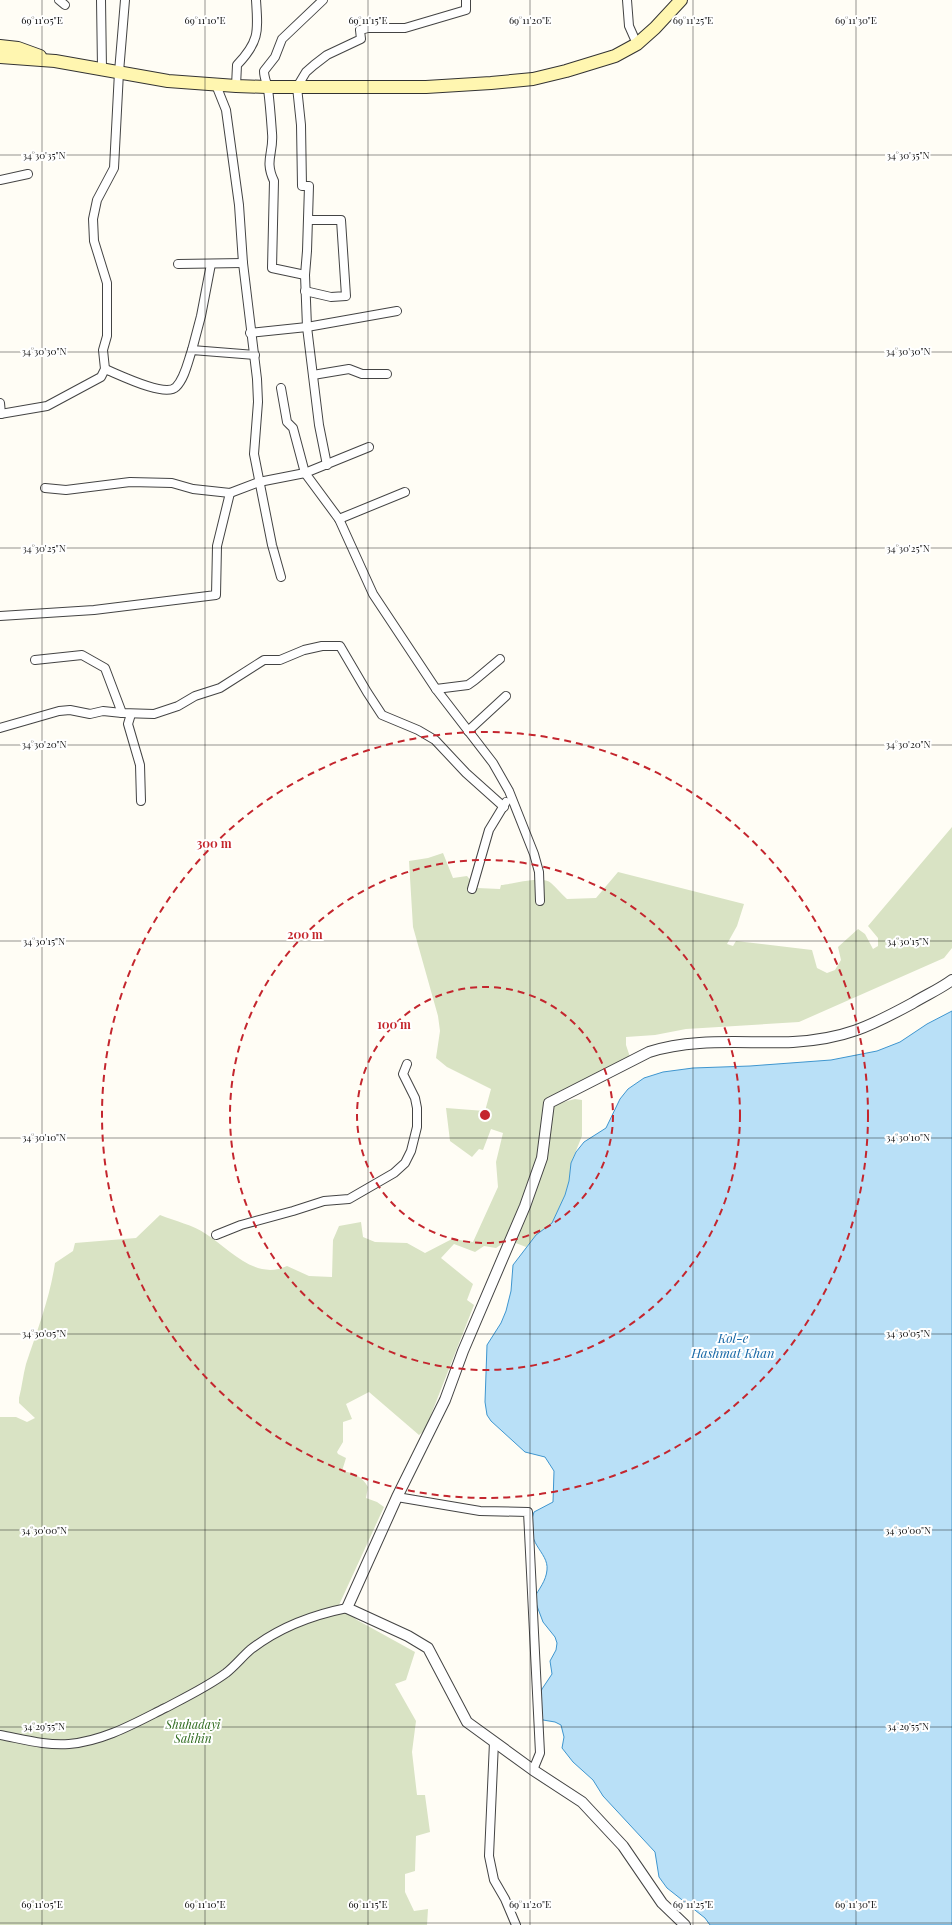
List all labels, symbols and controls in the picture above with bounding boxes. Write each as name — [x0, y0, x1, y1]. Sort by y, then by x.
text: 69°11'05"E — [21, 13, 63, 27]
text: 69°11'10"E — [184, 13, 226, 27]
text: 69°11'15"E — [348, 13, 388, 27]
text: 69°11'20"E — [509, 13, 551, 27]
text: 69°11'25"E — [673, 13, 713, 27]
text: 69°11'30"E — [835, 13, 877, 27]
text: 34°30'35"N — [22, 148, 66, 162]
text: 34°30'35"N — [886, 148, 930, 162]
text: 34°30'30"N — [22, 344, 66, 358]
text: 34°30'30"N — [886, 344, 930, 358]
text: 34°30'25"N — [22, 541, 66, 555]
text: 34°30'25"N — [886, 541, 930, 555]
text: 34°30'20"N — [21, 737, 67, 751]
text: 34°30'20"N — [885, 737, 931, 751]
text: 300 m — [197, 835, 232, 851]
text: 200 m — [287, 926, 323, 942]
text: 34°30'15"N — [23, 934, 65, 948]
text: 34°30'15"N — [887, 934, 929, 948]
text: 100 m — [377, 1016, 411, 1032]
centre of rings — [478, 1108, 492, 1122]
text: 34°30'10"N — [22, 1130, 66, 1144]
text: 34°30'10"N — [886, 1130, 930, 1144]
text: 34°30'05"N — [22, 1326, 66, 1340]
text: 34°30'05"N — [886, 1326, 930, 1340]
water label: Kol-e Hashmat Khan — [690, 1329, 775, 1361]
text: 34°30'00"N — [21, 1523, 67, 1537]
text: 34°30'00"N — [885, 1523, 931, 1537]
park label: Shuhadayi Salihin — [165, 1716, 221, 1746]
text: 34°29'55"N — [23, 1719, 65, 1733]
text: 34°29'55"N — [887, 1719, 929, 1733]
text: 69°11'05"E — [21, 1897, 63, 1911]
text: 69°11'10"E — [184, 1897, 226, 1911]
text: 69°11'15"E — [348, 1897, 388, 1911]
text: 69°11'20"E — [509, 1897, 551, 1911]
text: 69°11'25"E — [673, 1897, 713, 1911]
text: 69°11'30"E — [835, 1897, 877, 1911]

